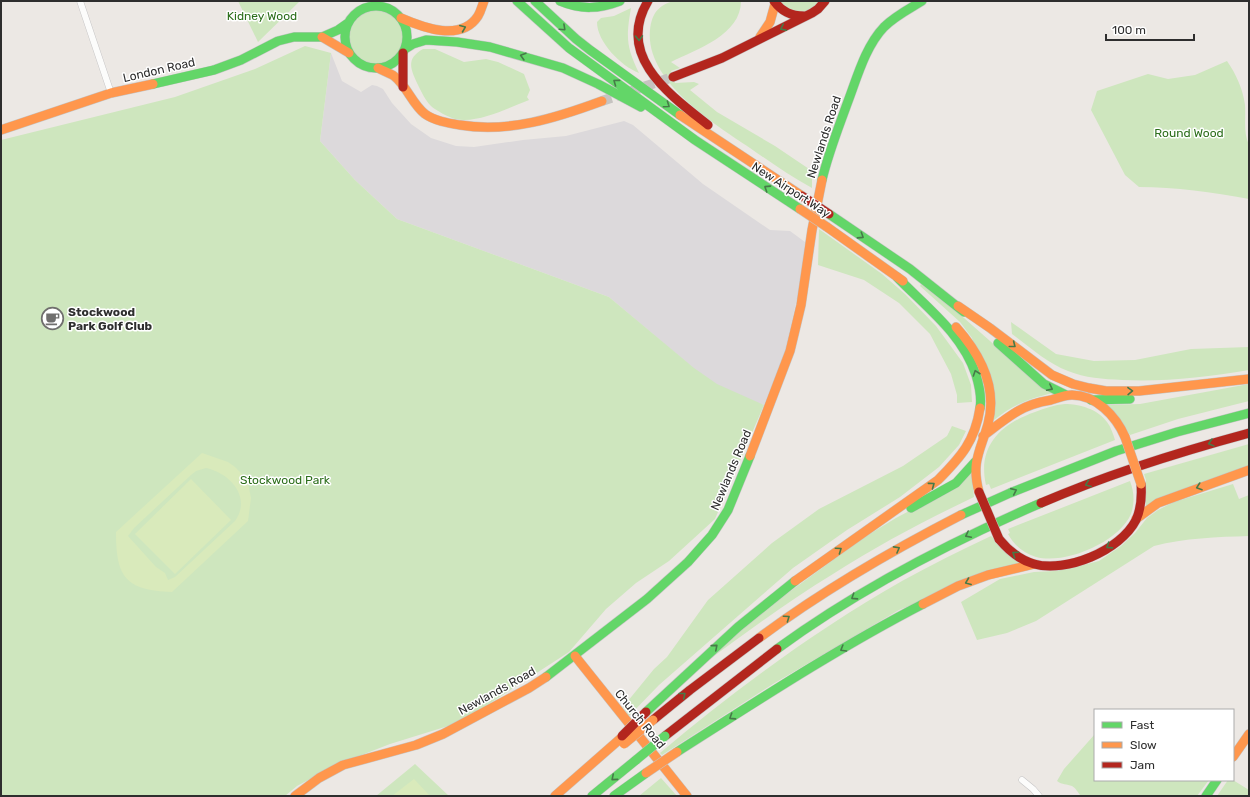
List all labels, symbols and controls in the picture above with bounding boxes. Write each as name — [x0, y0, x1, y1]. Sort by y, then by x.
park label: Kidney Wood — [227, 9, 297, 23]
scale bar — [1106, 16, 1194, 42]
one-way arrow — [558, 23, 566, 30]
one-way arrow — [780, 23, 787, 30]
text: 100 m — [1112, 23, 1146, 37]
one-way arrow — [460, 24, 467, 32]
one-way arrow — [634, 35, 643, 41]
one-way arrow — [519, 52, 526, 61]
street label: London Road — [122, 55, 196, 85]
one-way arrow — [614, 80, 621, 87]
street label: Newlands Road — [804, 94, 844, 180]
one-way arrow — [663, 100, 670, 107]
park label: Round Wood — [1154, 126, 1224, 140]
street label: New Airport Way — [749, 159, 833, 221]
one-way arrow — [764, 185, 771, 193]
one-way arrow — [857, 231, 864, 238]
place label: Stockwood Park Golf Club — [68, 305, 153, 333]
cafe icon: Stockwood Park Golf Club — [39, 306, 65, 332]
one-way arrow — [1008, 341, 1015, 348]
one-way arrow — [972, 370, 980, 377]
one-way arrow — [1046, 383, 1054, 390]
one-way arrow — [1127, 387, 1133, 395]
street label: Newlands Road — [708, 428, 754, 512]
one-way arrow — [1208, 439, 1214, 447]
park label: Stockwood Park — [240, 473, 331, 487]
one-way arrow — [1084, 479, 1091, 487]
one-way arrow — [927, 483, 934, 490]
one-way arrow — [1196, 483, 1203, 491]
one-way arrow — [1010, 488, 1017, 496]
one-way arrow — [965, 530, 973, 538]
one-way arrow — [1107, 541, 1114, 548]
one-way arrow — [893, 546, 900, 554]
one-way arrow — [835, 547, 842, 555]
one-way arrow — [1012, 552, 1019, 559]
one-way arrow — [964, 578, 971, 586]
one-way arrow — [851, 592, 858, 600]
one-way arrow — [782, 616, 789, 623]
one-way arrow — [711, 645, 718, 652]
one-way arrow — [840, 645, 847, 652]
street label: Newlands Road — [456, 664, 538, 718]
street label: Church Road — [612, 687, 668, 751]
one-way arrow — [678, 693, 685, 700]
legend — [1094, 709, 1234, 781]
one-way arrow — [729, 713, 736, 720]
text: Fast — [1130, 718, 1154, 732]
text: Slow — [1130, 738, 1157, 752]
text: Jam — [1130, 758, 1155, 772]
one-way arrow — [612, 773, 619, 780]

